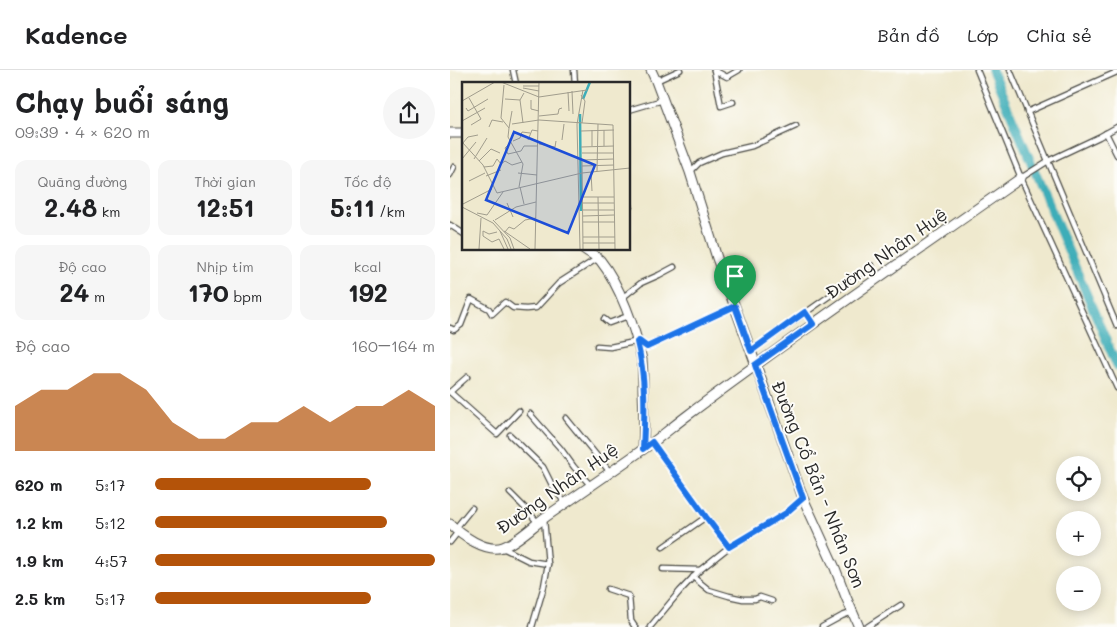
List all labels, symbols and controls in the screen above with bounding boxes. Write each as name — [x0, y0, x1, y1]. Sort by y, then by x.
text: Kadence — [25, 19, 127, 50]
text: Bản đồ — [878, 23, 939, 47]
text: Lớp — [967, 23, 999, 47]
text: Chia sẻ — [1027, 23, 1092, 47]
inset map — [462, 82, 630, 250]
text: Chạy buổi sáng — [15, 84, 229, 120]
button: share — [383, 87, 435, 139]
text: 09:39 · 4 × 620 m — [15, 121, 150, 142]
text: Quãng đường — [38, 172, 127, 191]
text: Thời gian — [194, 172, 256, 191]
text: Tốc độ — [344, 172, 391, 191]
text: 2.48 — [44, 191, 97, 223]
text: 12:51 — [196, 191, 254, 223]
text: 5:11 — [330, 191, 375, 223]
text: km — [97, 202, 120, 221]
text: /km — [375, 202, 405, 221]
street label: Đường Nhân Huệ — [820, 202, 952, 304]
pin — [714, 255, 756, 306]
text: Độ cao — [58, 257, 106, 276]
text: Nhịp tim — [196, 257, 254, 276]
text: kcal — [354, 257, 382, 276]
icon: arrive — [721, 262, 749, 290]
text: 24 — [60, 276, 89, 308]
text: 170 — [188, 276, 229, 308]
text: 192 — [348, 276, 388, 308]
text: m — [89, 287, 105, 306]
text: bpm — [229, 287, 262, 306]
text: Độ cao — [15, 335, 70, 356]
text: 160–164 m — [351, 335, 435, 356]
street label: Đường Cổ Bản - Nhân Sơn — [766, 377, 872, 591]
street label: Đường Nhân Huệ — [491, 437, 623, 539]
map controls — [1056, 456, 1101, 611]
button: locate — [1056, 456, 1101, 501]
text: 620 m — [15, 474, 62, 495]
text: 5:17 — [95, 474, 125, 495]
button: + — [1056, 511, 1101, 556]
text: 1.2 km — [15, 512, 63, 533]
text: 5:12 — [95, 512, 125, 533]
text: 1.9 km — [15, 550, 64, 571]
text: 4:57 — [95, 550, 128, 571]
button: − — [1056, 566, 1101, 611]
text: 2.5 km — [15, 588, 65, 609]
text: 5:17 — [95, 588, 125, 609]

